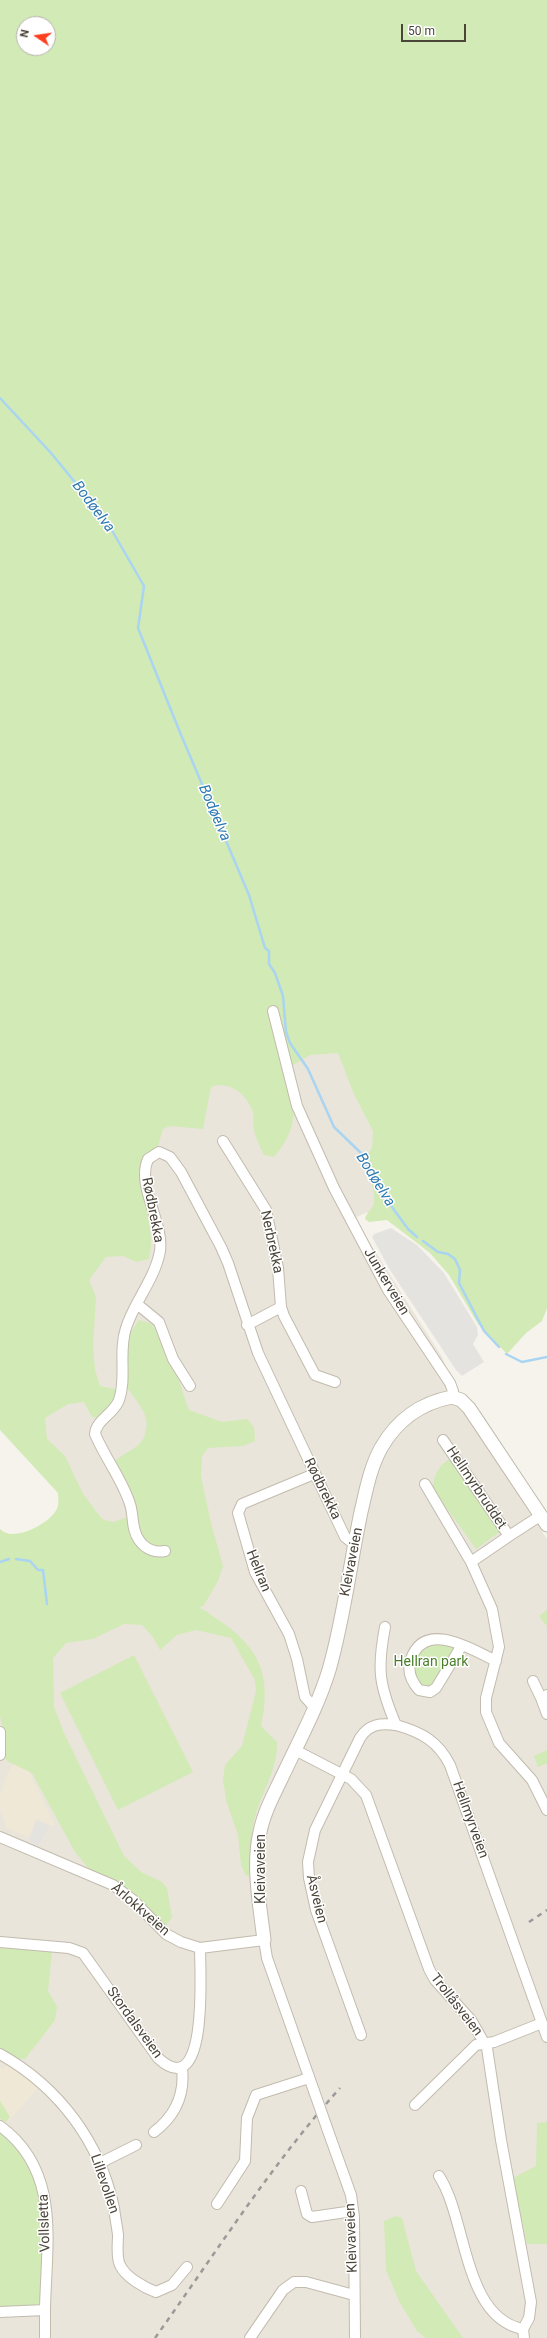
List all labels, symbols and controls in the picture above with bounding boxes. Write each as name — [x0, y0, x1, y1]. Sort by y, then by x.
north arrow — [16, 16, 56, 56]
scale bar — [403, 16, 468, 42]
text: 50 m — [408, 24, 435, 38]
text: N — [18, 28, 32, 39]
water label: Bodøelva — [68, 478, 118, 536]
water label: Bodøelva — [194, 782, 234, 844]
water label: Bodøelva — [351, 1150, 399, 1210]
street label: Rødbrekka — [137, 1176, 167, 1244]
street label: Nerbrekka — [256, 1209, 286, 1275]
street label: Junkerveien — [359, 1245, 413, 1319]
street label: Hellmyrbruddet — [442, 1444, 510, 1532]
street label: Rødbrekka — [300, 1456, 344, 1522]
street label: Kleivaveien — [337, 1526, 367, 1598]
street label: Hellran — [242, 1547, 274, 1595]
park label: Hellran park — [394, 1654, 468, 1670]
street label: Hellmyrveien — [448, 1779, 492, 1861]
street label: Kleivaveien — [253, 1834, 269, 1904]
street label: Åsveien — [302, 1873, 330, 1925]
street label: Årlokkveien — [107, 1880, 173, 1940]
street label: Trollåsveien — [426, 1970, 486, 2040]
street label: Stordalsveien — [102, 1984, 166, 2062]
street label: Lillevollen — [86, 2152, 122, 2216]
street label: Vollsletta — [36, 2194, 54, 2252]
street label: Kleivaveien — [342, 2203, 362, 2273]

